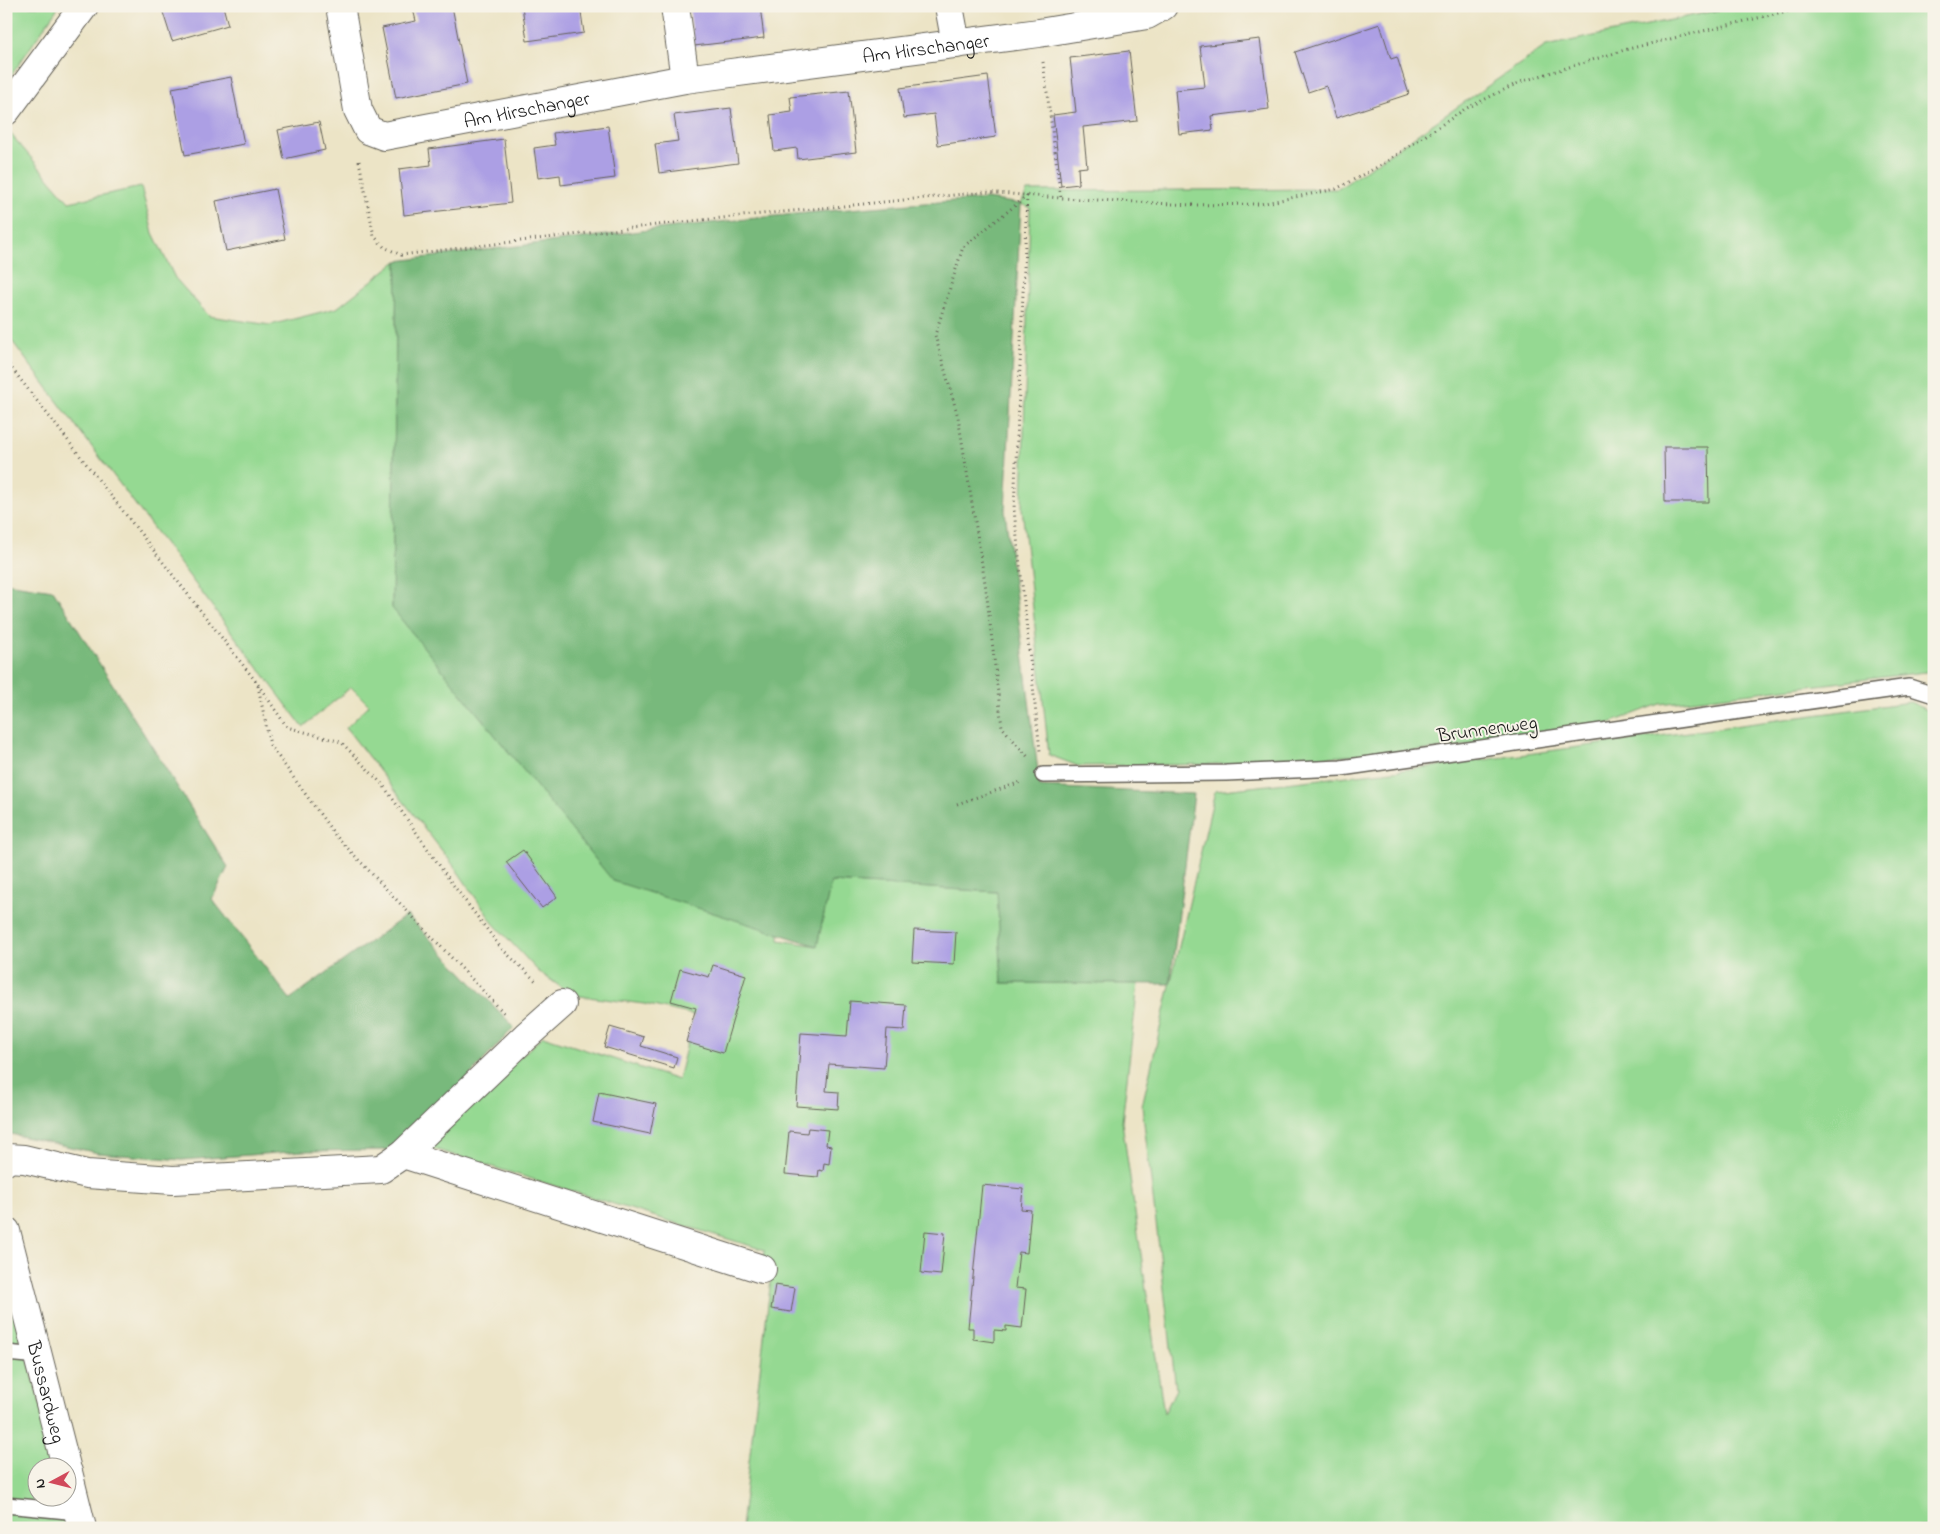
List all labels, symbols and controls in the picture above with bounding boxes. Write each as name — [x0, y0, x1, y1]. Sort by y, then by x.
street label: Am Hirschanger — [861, 27, 992, 73]
street label: Am Hirschanger — [461, 85, 593, 138]
street label: Brunnenweg — [1434, 709, 1539, 753]
street label: Bussardweg — [17, 1337, 72, 1447]
north arrow — [28, 1456, 78, 1506]
text: N — [30, 1477, 52, 1489]

